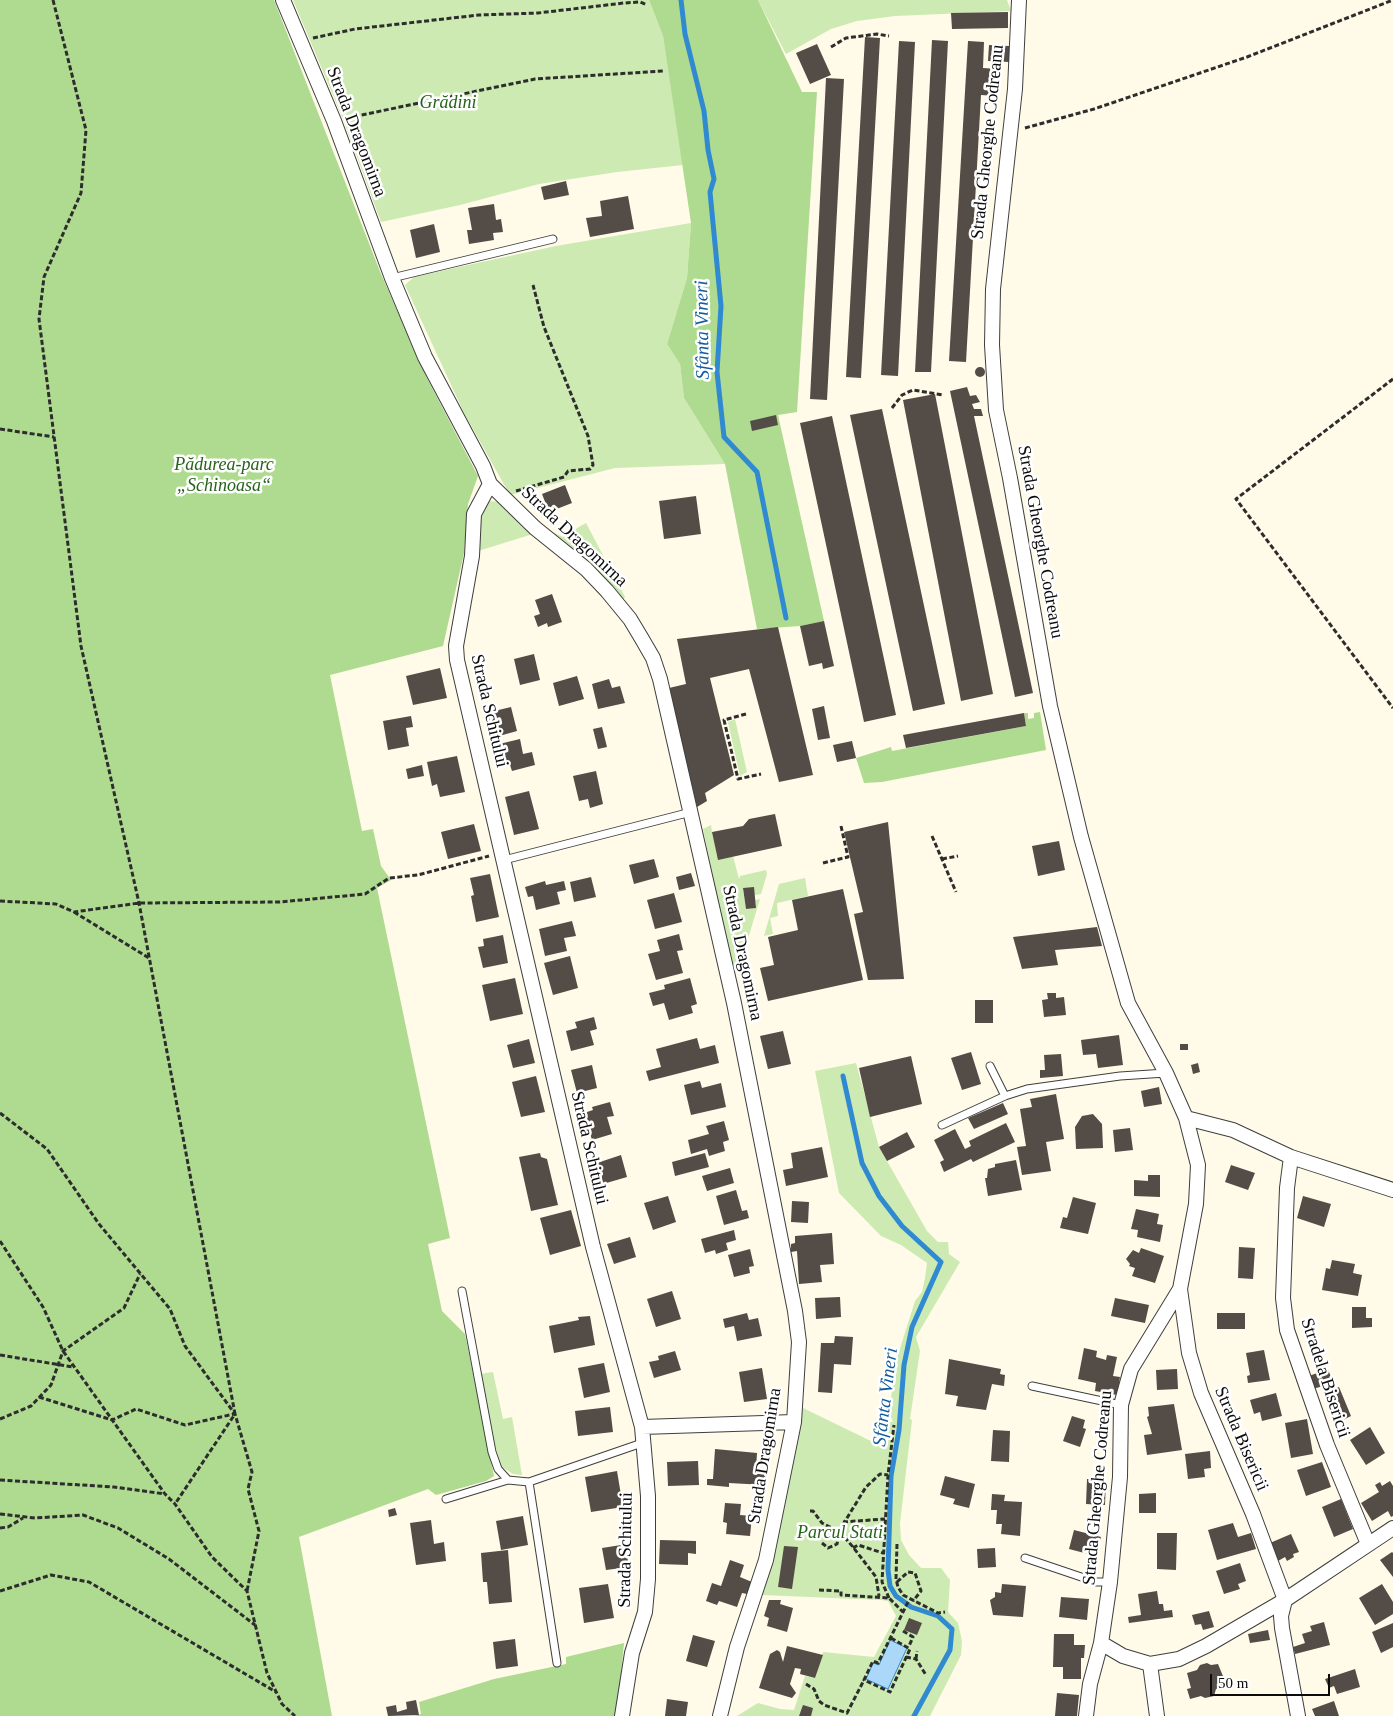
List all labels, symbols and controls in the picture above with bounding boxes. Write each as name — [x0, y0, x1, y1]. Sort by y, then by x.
street label: Strada Gheorghe Codreanu — [967, 44, 1009, 240]
street label: Strada Dragomirna — [321, 64, 391, 200]
park label: Grădini — [419, 92, 477, 114]
water label: Sfânta Vineri — [691, 280, 715, 380]
street label: Strada Gheorghe Codreanu — [1012, 444, 1068, 640]
park label: Pădurea-parc „Schinoasa“ — [174, 454, 274, 496]
street label: Strada Dragomirna — [516, 482, 632, 592]
street label: Strada Schitului — [465, 652, 513, 770]
street label: Strada Dragomirna — [717, 884, 767, 1022]
street label: Strada Schitului — [565, 1089, 613, 1207]
street label: Stradela Bisericii — [1295, 1315, 1355, 1441]
water label: Sfânta Vineri — [869, 1346, 903, 1448]
street label: Strada Bisericii — [1209, 1383, 1273, 1495]
street label: Strada Dragomirna — [744, 1386, 786, 1526]
street label: Strada Gheorghe Codreanu — [1079, 1390, 1117, 1586]
street label: Strada Schitului — [614, 1492, 638, 1608]
park label: Parcul Stati — [797, 1522, 883, 1544]
scale bar — [1213, 1664, 1333, 1696]
text: 50 m — [1218, 1675, 1248, 1691]

